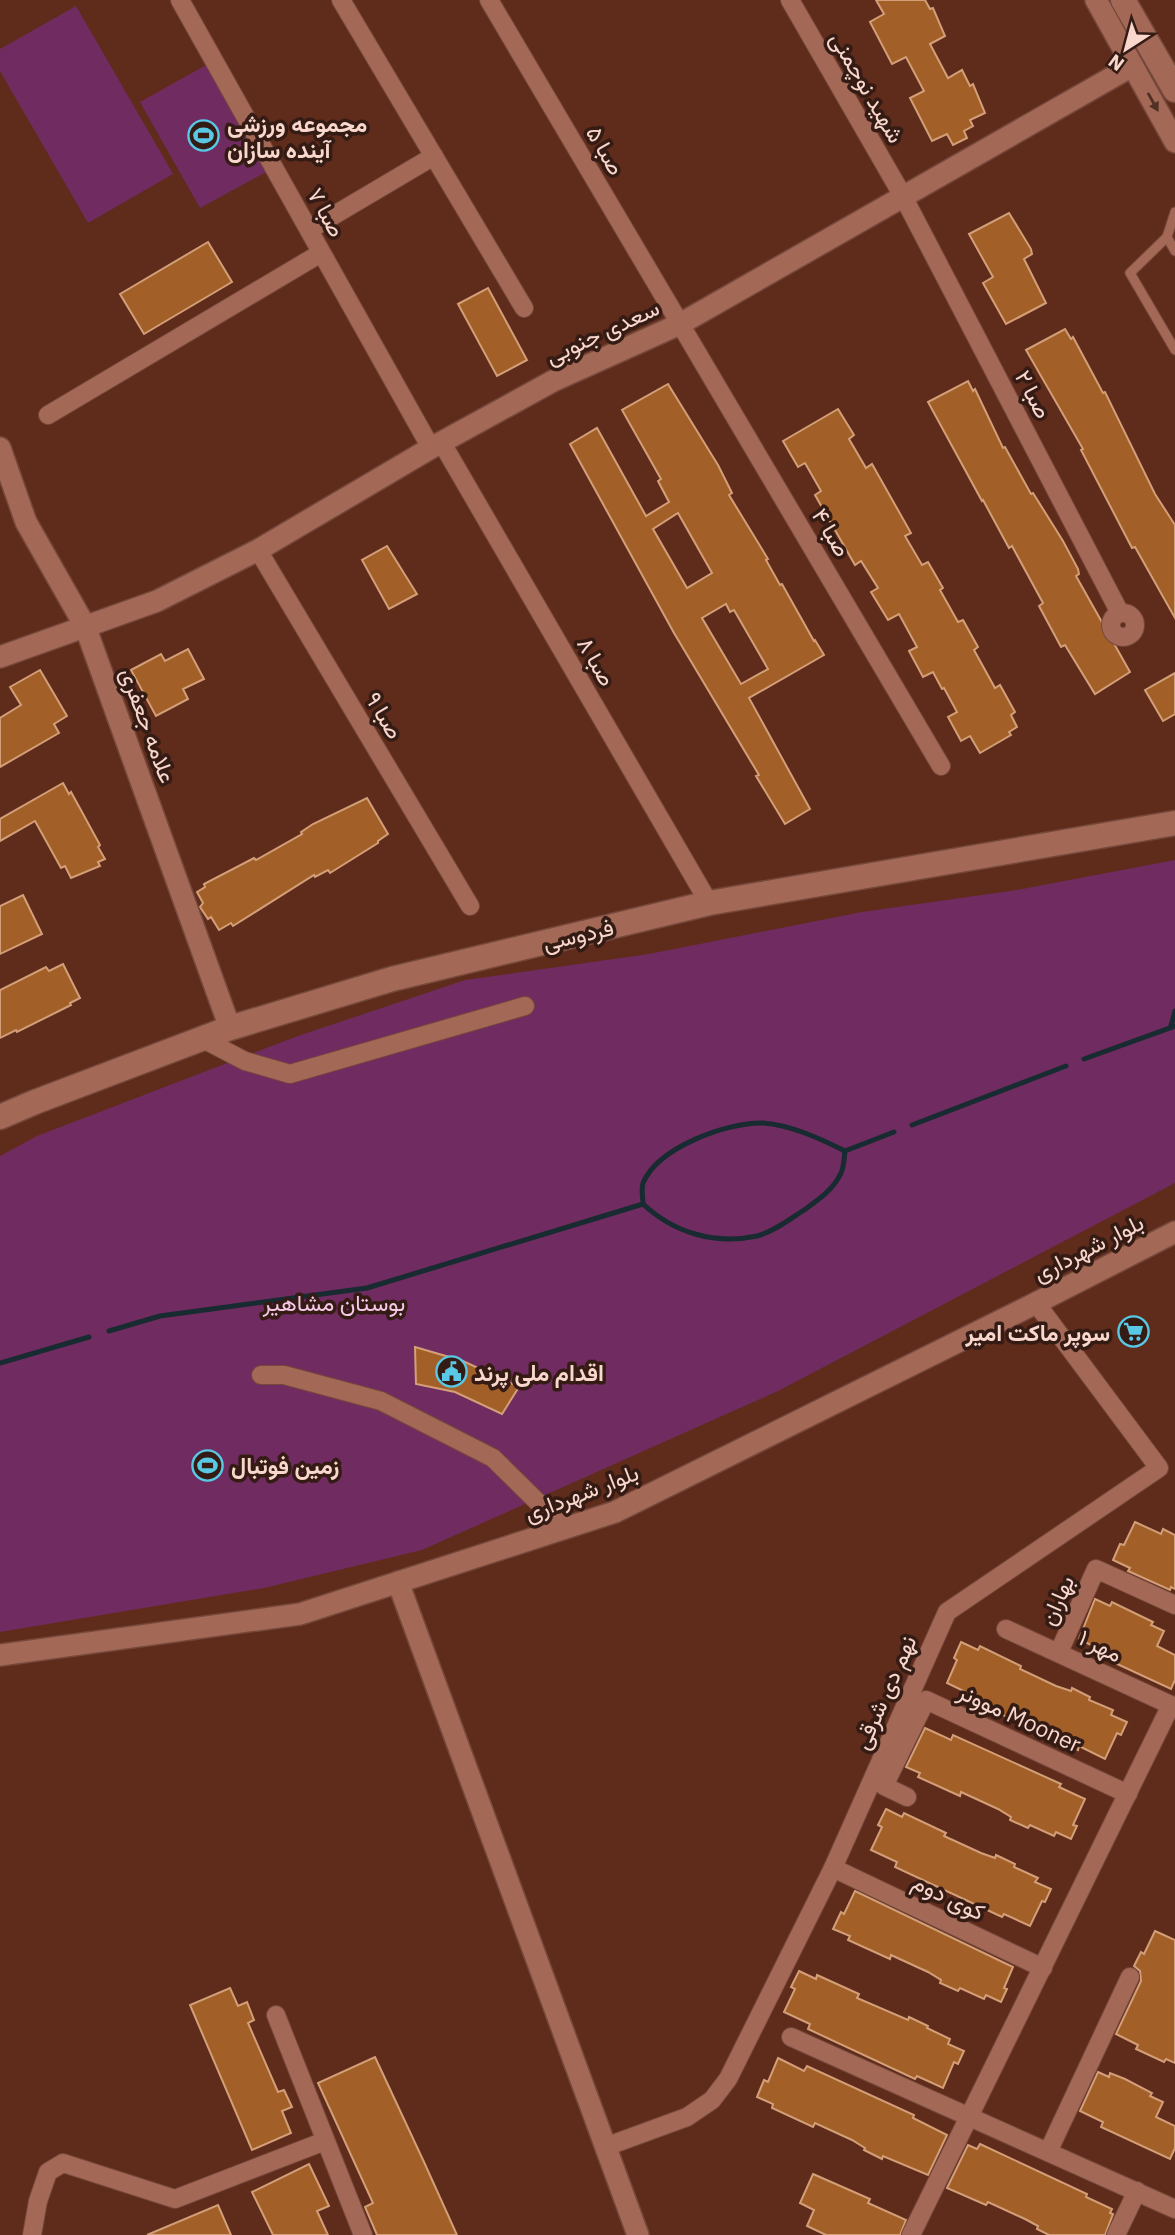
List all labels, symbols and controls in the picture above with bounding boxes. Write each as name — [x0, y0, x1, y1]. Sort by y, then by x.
north arrow — [1091, 14, 1161, 84]
street label: شهید نوچمنی — [822, 26, 912, 149]
text: N — [1103, 49, 1129, 77]
one-way arrow — [1147, 93, 1159, 112]
place label: مجموعه ورزشی آینده سازان — [227, 108, 367, 165]
sports icon: مجموعه ورزشی آینده سازان — [187, 119, 221, 153]
street label: صبا ۵ — [580, 120, 632, 180]
street label: صبا ۷ — [301, 182, 353, 242]
street label: سعدی جنوبی — [540, 292, 664, 371]
street label: صبا ۲ — [1009, 365, 1059, 423]
street label: صبا ۴ — [806, 502, 858, 562]
street label: صبا ۸ — [571, 631, 623, 691]
street label: علامه جعفری — [113, 663, 184, 787]
street label: صبا ۹ — [359, 686, 411, 744]
street label: فردوسی — [540, 911, 617, 958]
street label: بلوار شهرداری — [1028, 1206, 1149, 1289]
park label: بوستان مشاهیر — [262, 1287, 405, 1318]
supermarket icon: سوپر ماکت امیر — [1116, 1315, 1150, 1349]
place label: سوپر ماکت امیر — [965, 1317, 1110, 1349]
public building icon: اقدام ملی پرند — [434, 1355, 468, 1389]
place label: اقدام ملی پرند — [474, 1357, 604, 1389]
sports icon: زمین فوتبال — [191, 1448, 225, 1482]
place label: زمین فوتبال — [231, 1450, 339, 1481]
street label: بلوار شهرداری — [520, 1456, 643, 1528]
street label: بهاران — [1032, 1570, 1081, 1630]
street label: مهر ۱ — [1074, 1622, 1128, 1669]
street label: نهم دی شرقی — [846, 1630, 923, 1754]
street label: موونر Mooner — [952, 1675, 1087, 1760]
street label: کوی دوم — [907, 1866, 990, 1927]

